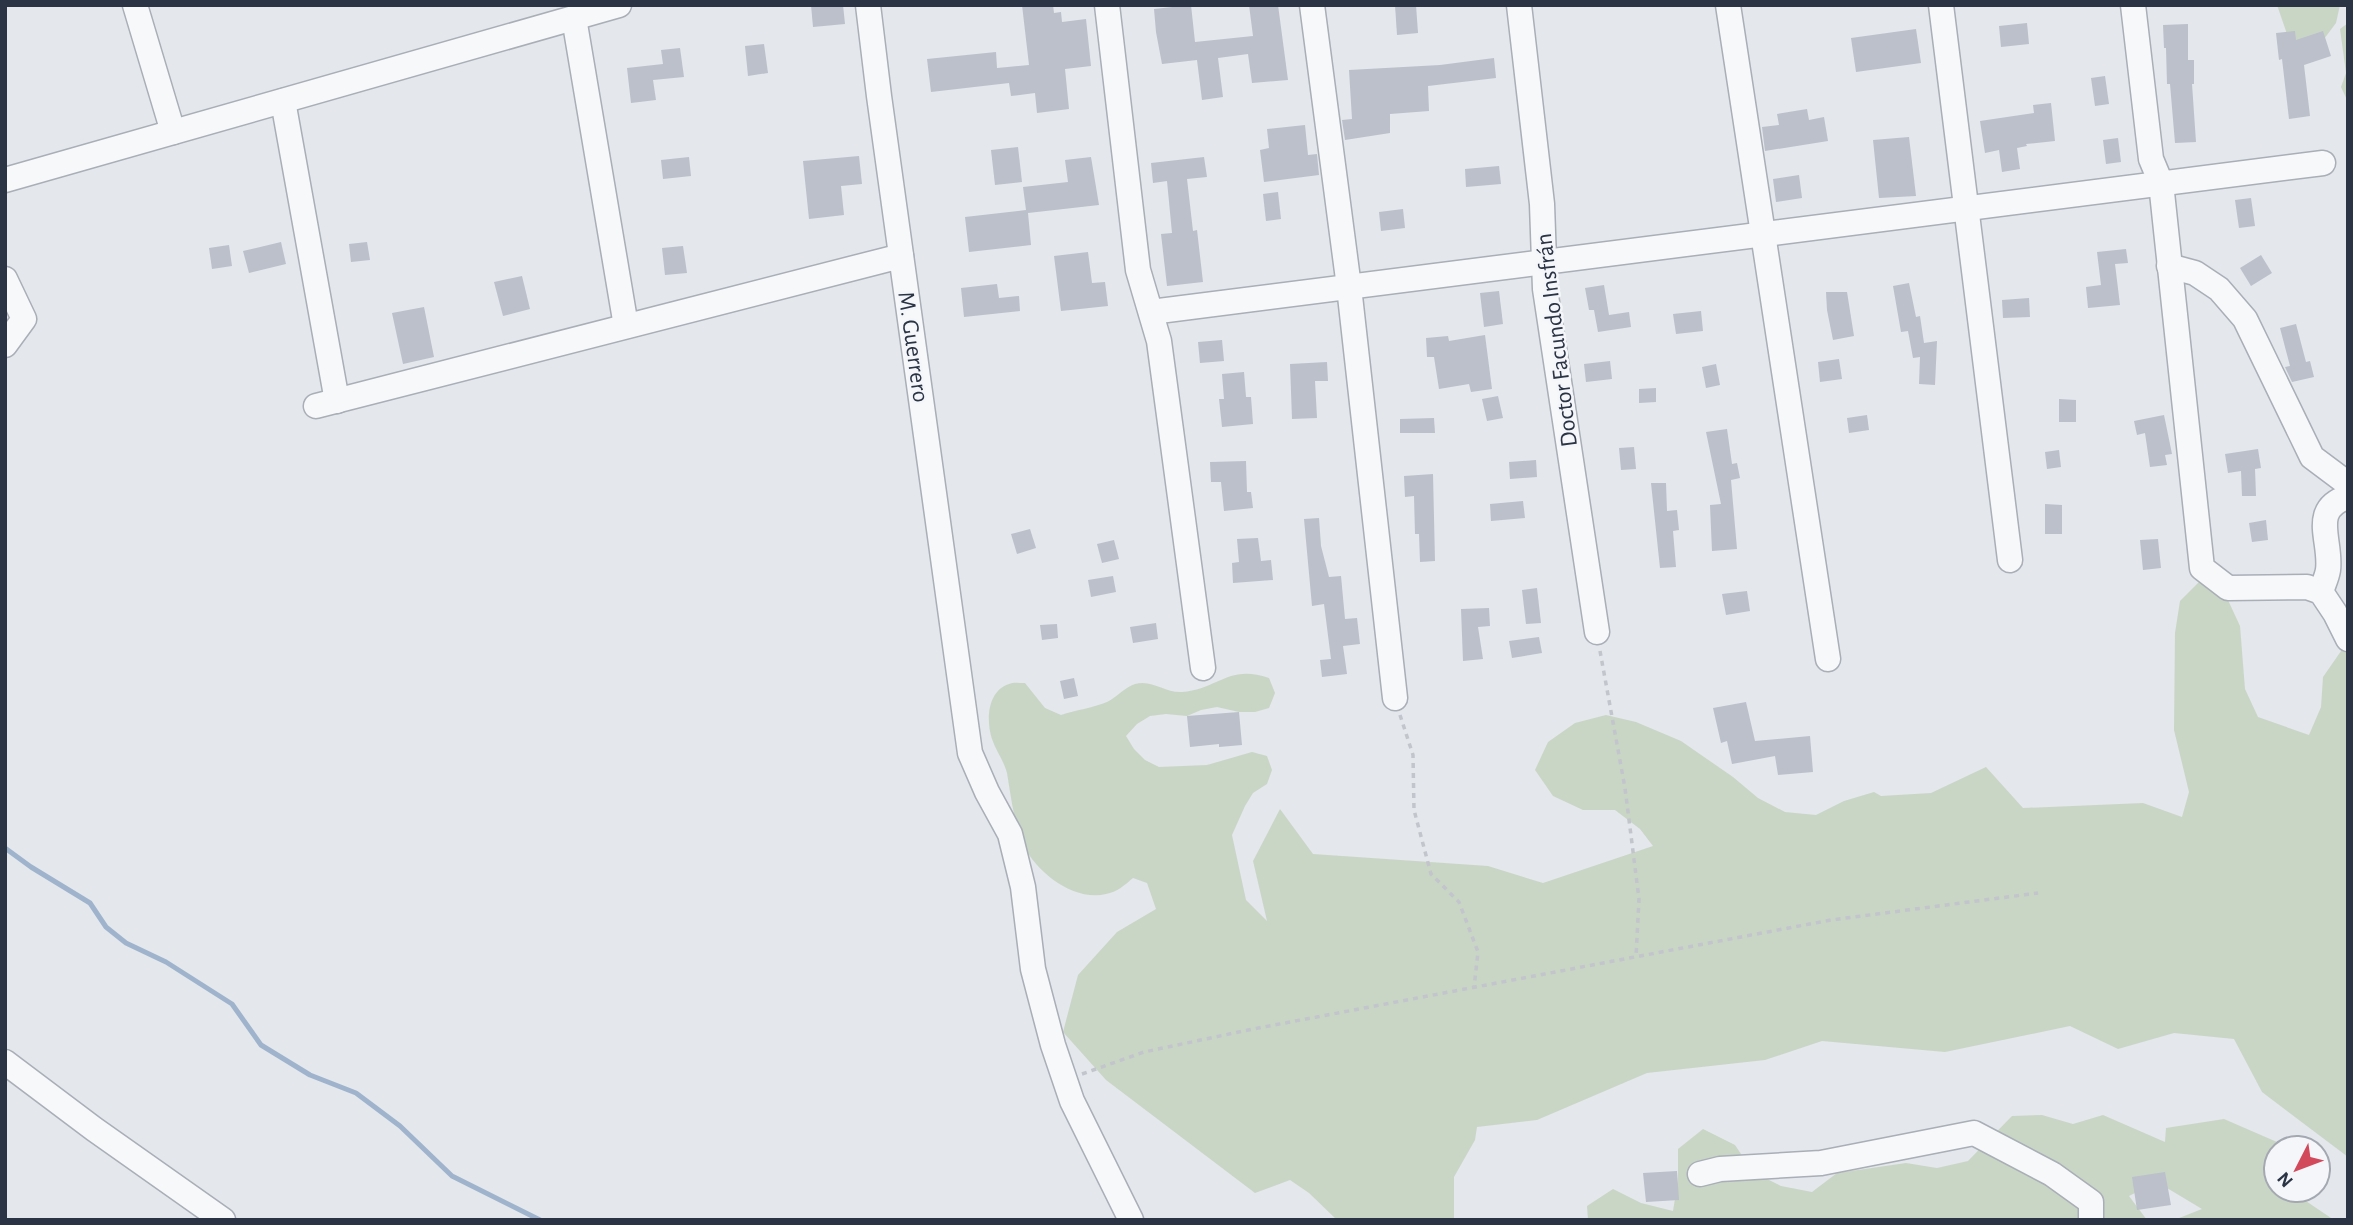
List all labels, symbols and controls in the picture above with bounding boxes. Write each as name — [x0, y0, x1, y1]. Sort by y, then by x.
street label: Doctor Facundo Insfrán — [1532, 232, 1582, 448]
street label: M. Guerrero — [893, 290, 933, 404]
north arrow — [2262, 1134, 2332, 1204]
text: N — [2274, 1168, 2297, 1191]

